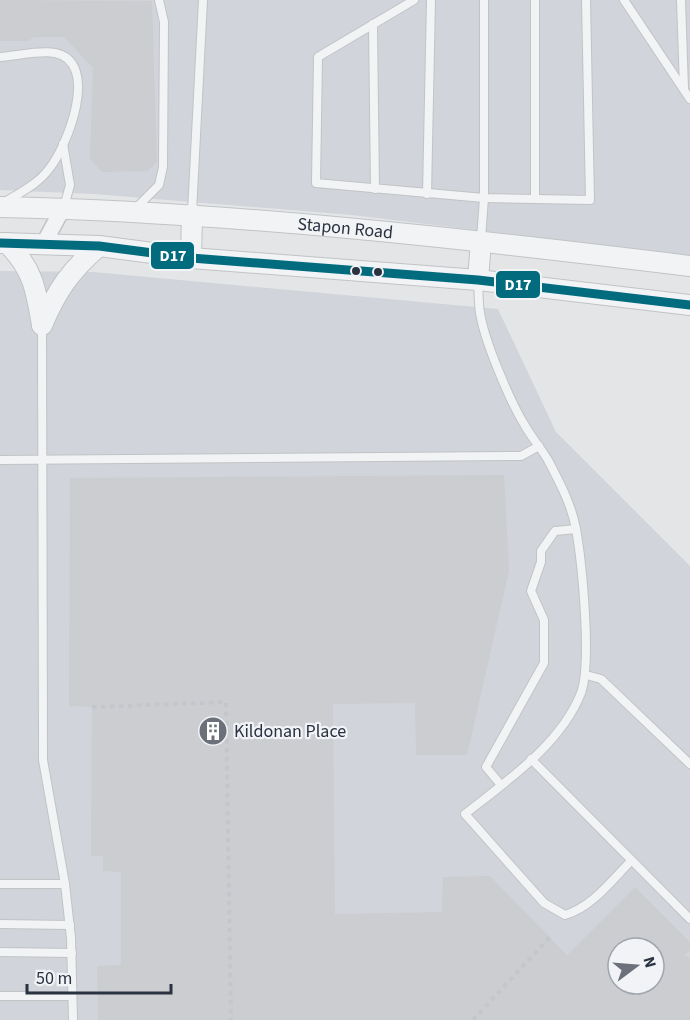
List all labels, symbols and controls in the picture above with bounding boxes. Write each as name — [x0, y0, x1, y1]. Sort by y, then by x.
street label: Stapon Road — [296, 212, 394, 245]
line badge: D17 — [150, 241, 195, 270]
text: D17 — [159, 245, 187, 267]
unlabelled marker — [350, 265, 362, 277]
unlabelled marker — [372, 266, 384, 278]
line badge: D17 — [495, 270, 541, 299]
text: D17 — [504, 274, 532, 296]
building icon: Kildonan Place — [197, 715, 229, 747]
place label: Kildonan Place — [234, 719, 346, 744]
north arrow — [606, 936, 666, 996]
text: N — [637, 954, 661, 970]
scale bar — [27, 957, 171, 995]
text: 50 m — [36, 966, 72, 991]

